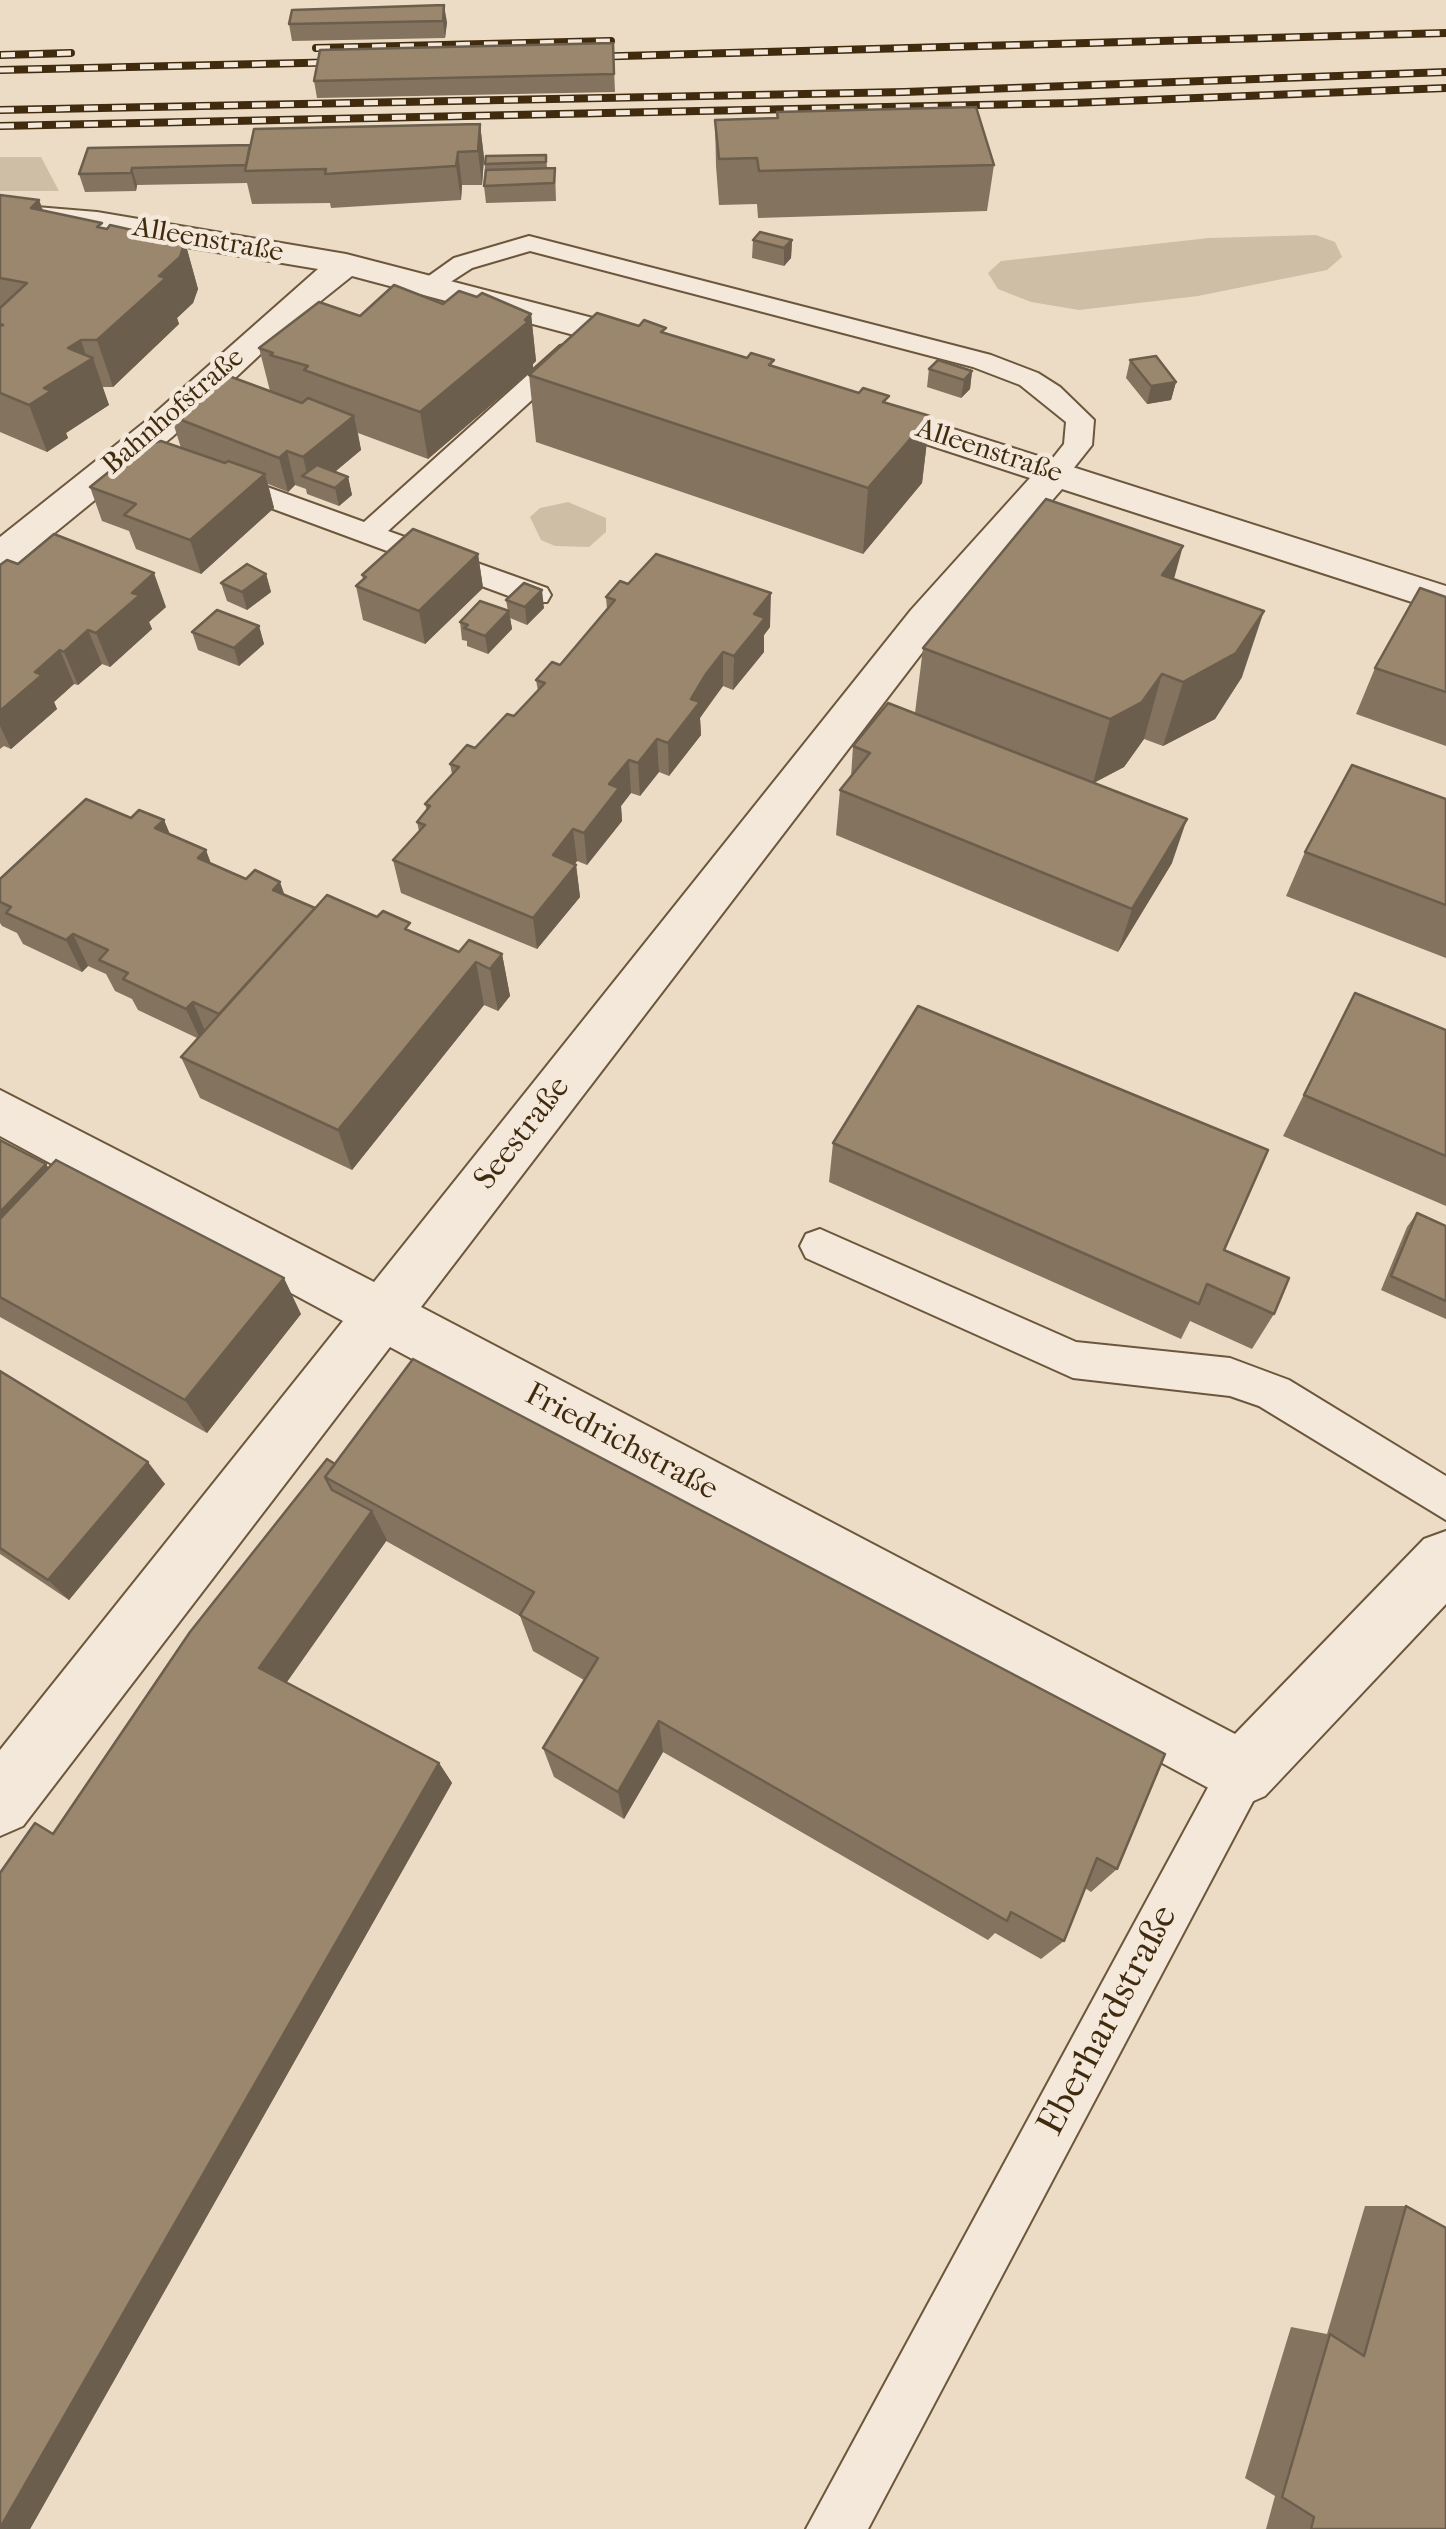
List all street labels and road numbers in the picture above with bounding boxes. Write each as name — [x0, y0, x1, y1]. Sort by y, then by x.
street label: Alleenstraße — [130, 211, 286, 271]
street label: Bahnhofstraße — [96, 341, 252, 483]
street label: Alleenstraße — [912, 413, 1066, 491]
street label: Seestraße — [467, 1070, 579, 1198]
street label: Friedrichstraße — [518, 1376, 724, 1510]
street label: Eberhardstraße — [1029, 1898, 1189, 2144]

